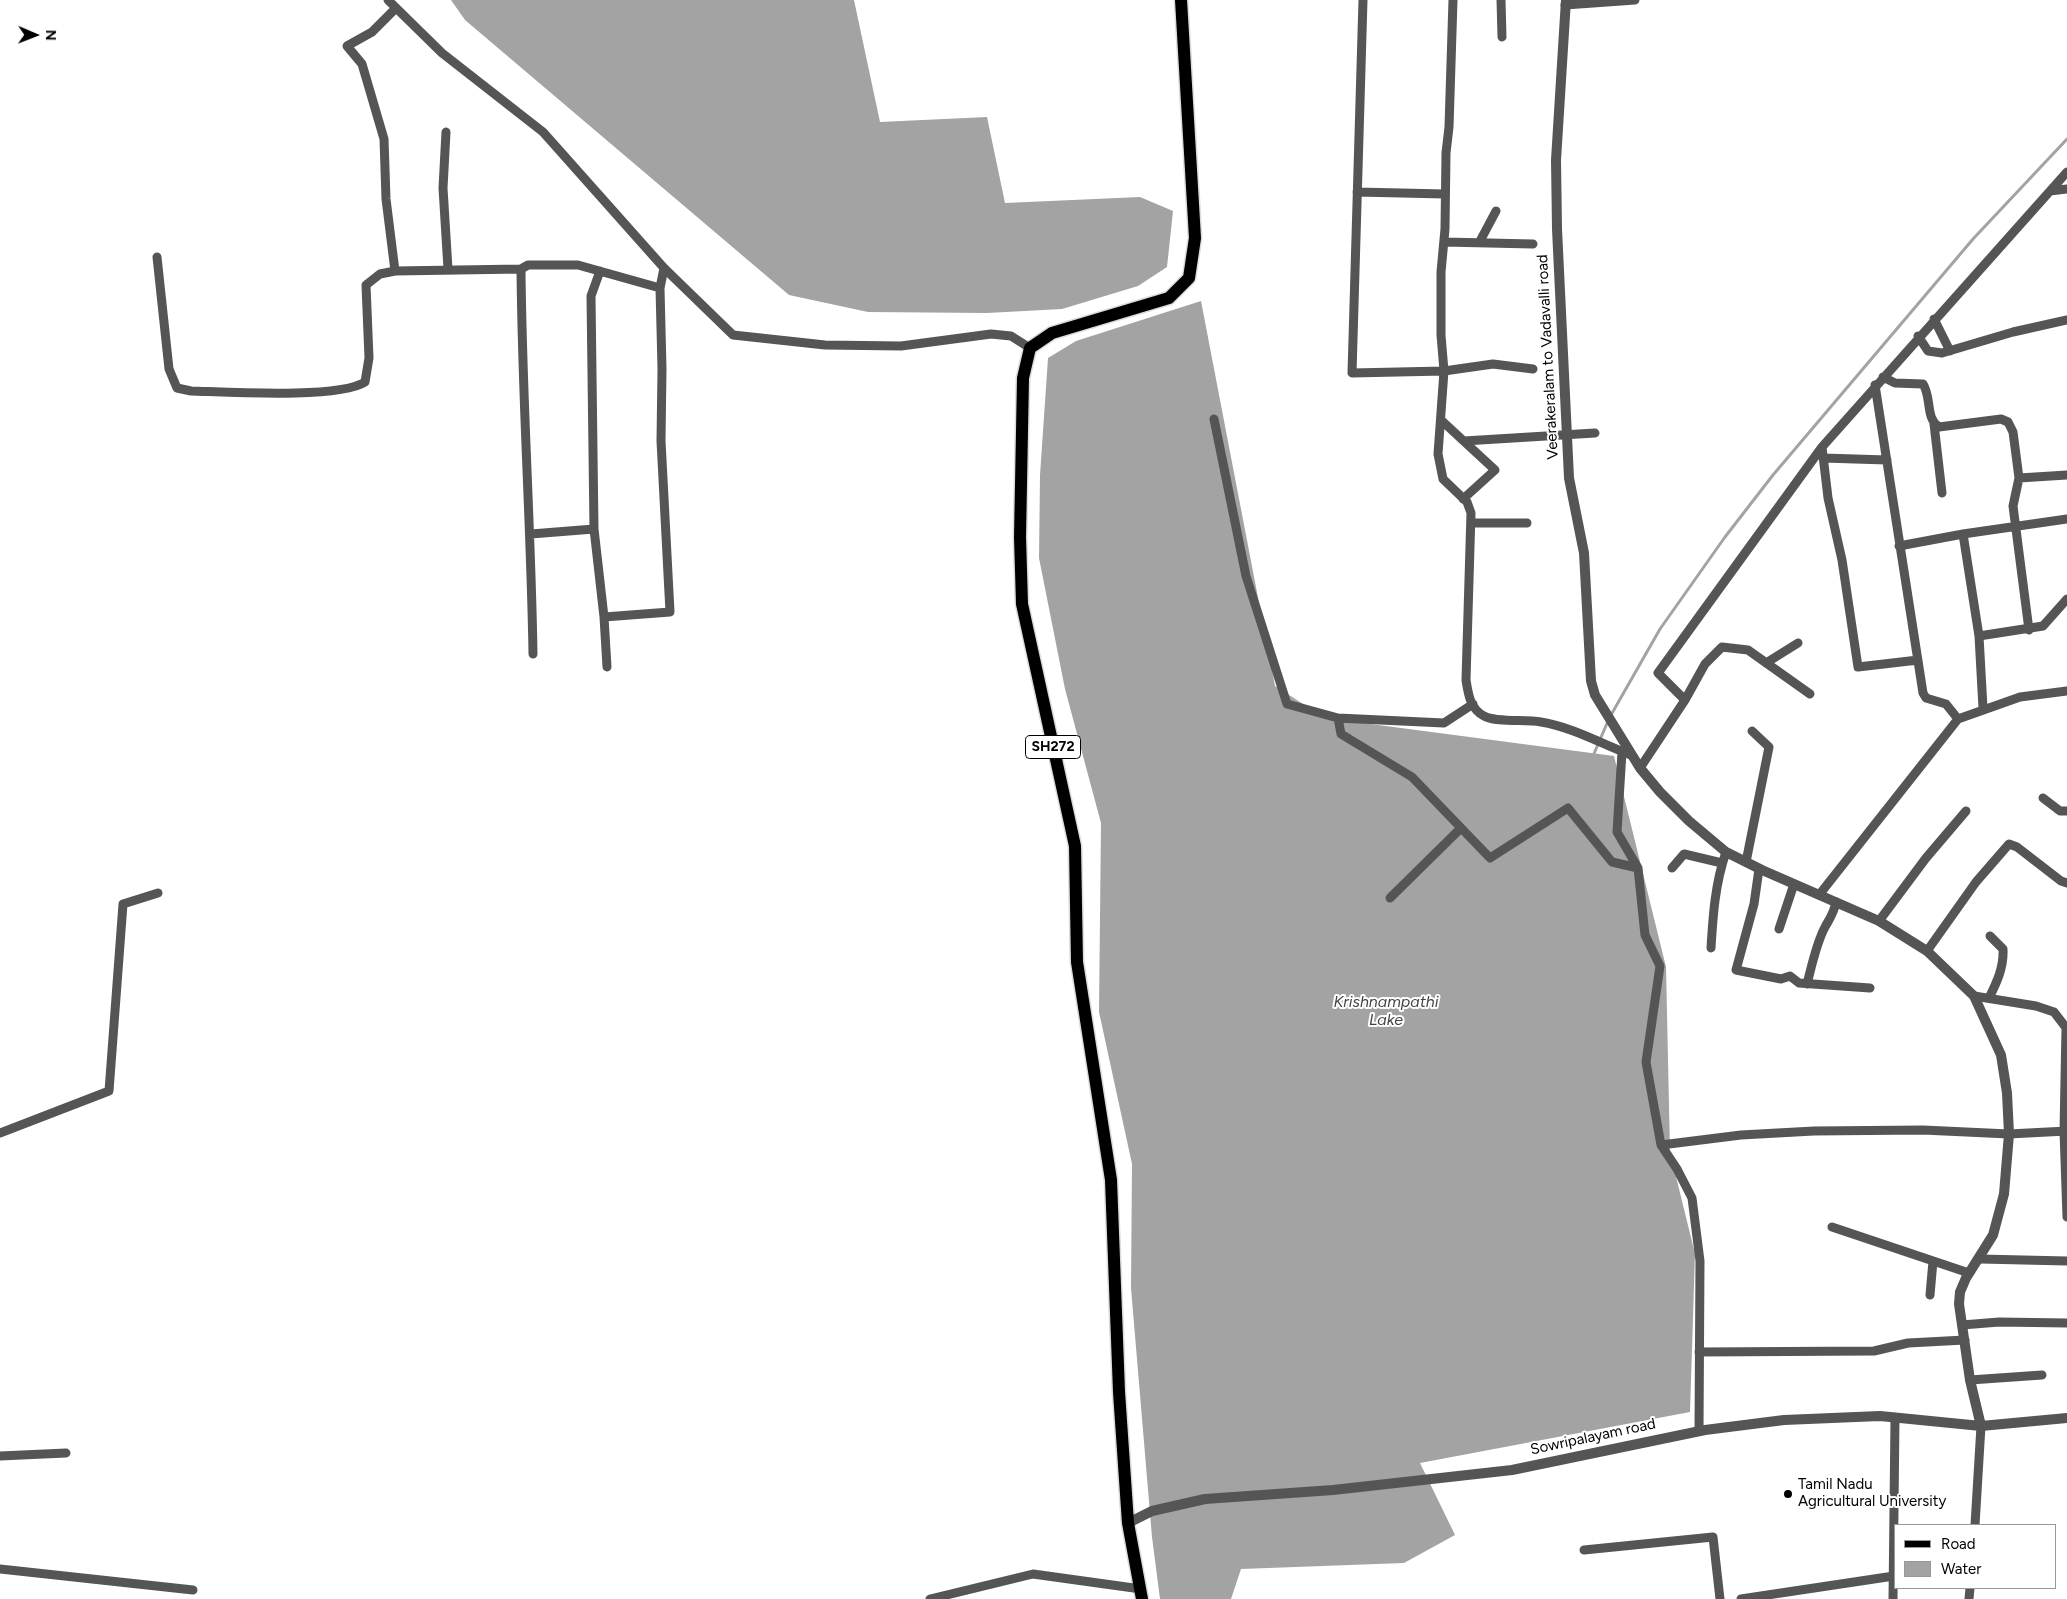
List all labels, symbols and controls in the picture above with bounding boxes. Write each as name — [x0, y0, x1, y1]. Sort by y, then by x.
north arrow — [10, 10, 60, 60]
text: N — [42, 30, 59, 41]
street label: Veerakeralam to Vadavalli road — [1534, 254, 1562, 460]
road number: SH272 — [1026, 736, 1080, 759]
water label: Krishnampathi Lake — [1334, 992, 1438, 1030]
street label: Sowripalayam road — [1529, 1415, 1657, 1459]
place label: Tamil Nadu Agricultural University — [1798, 1476, 1946, 1511]
marker: Tamil Nadu Agricultural University — [1782, 1488, 1794, 1500]
legend — [1894, 1524, 2057, 1589]
text: Road — [1941, 1535, 1976, 1553]
text: Water — [1941, 1560, 1981, 1578]

